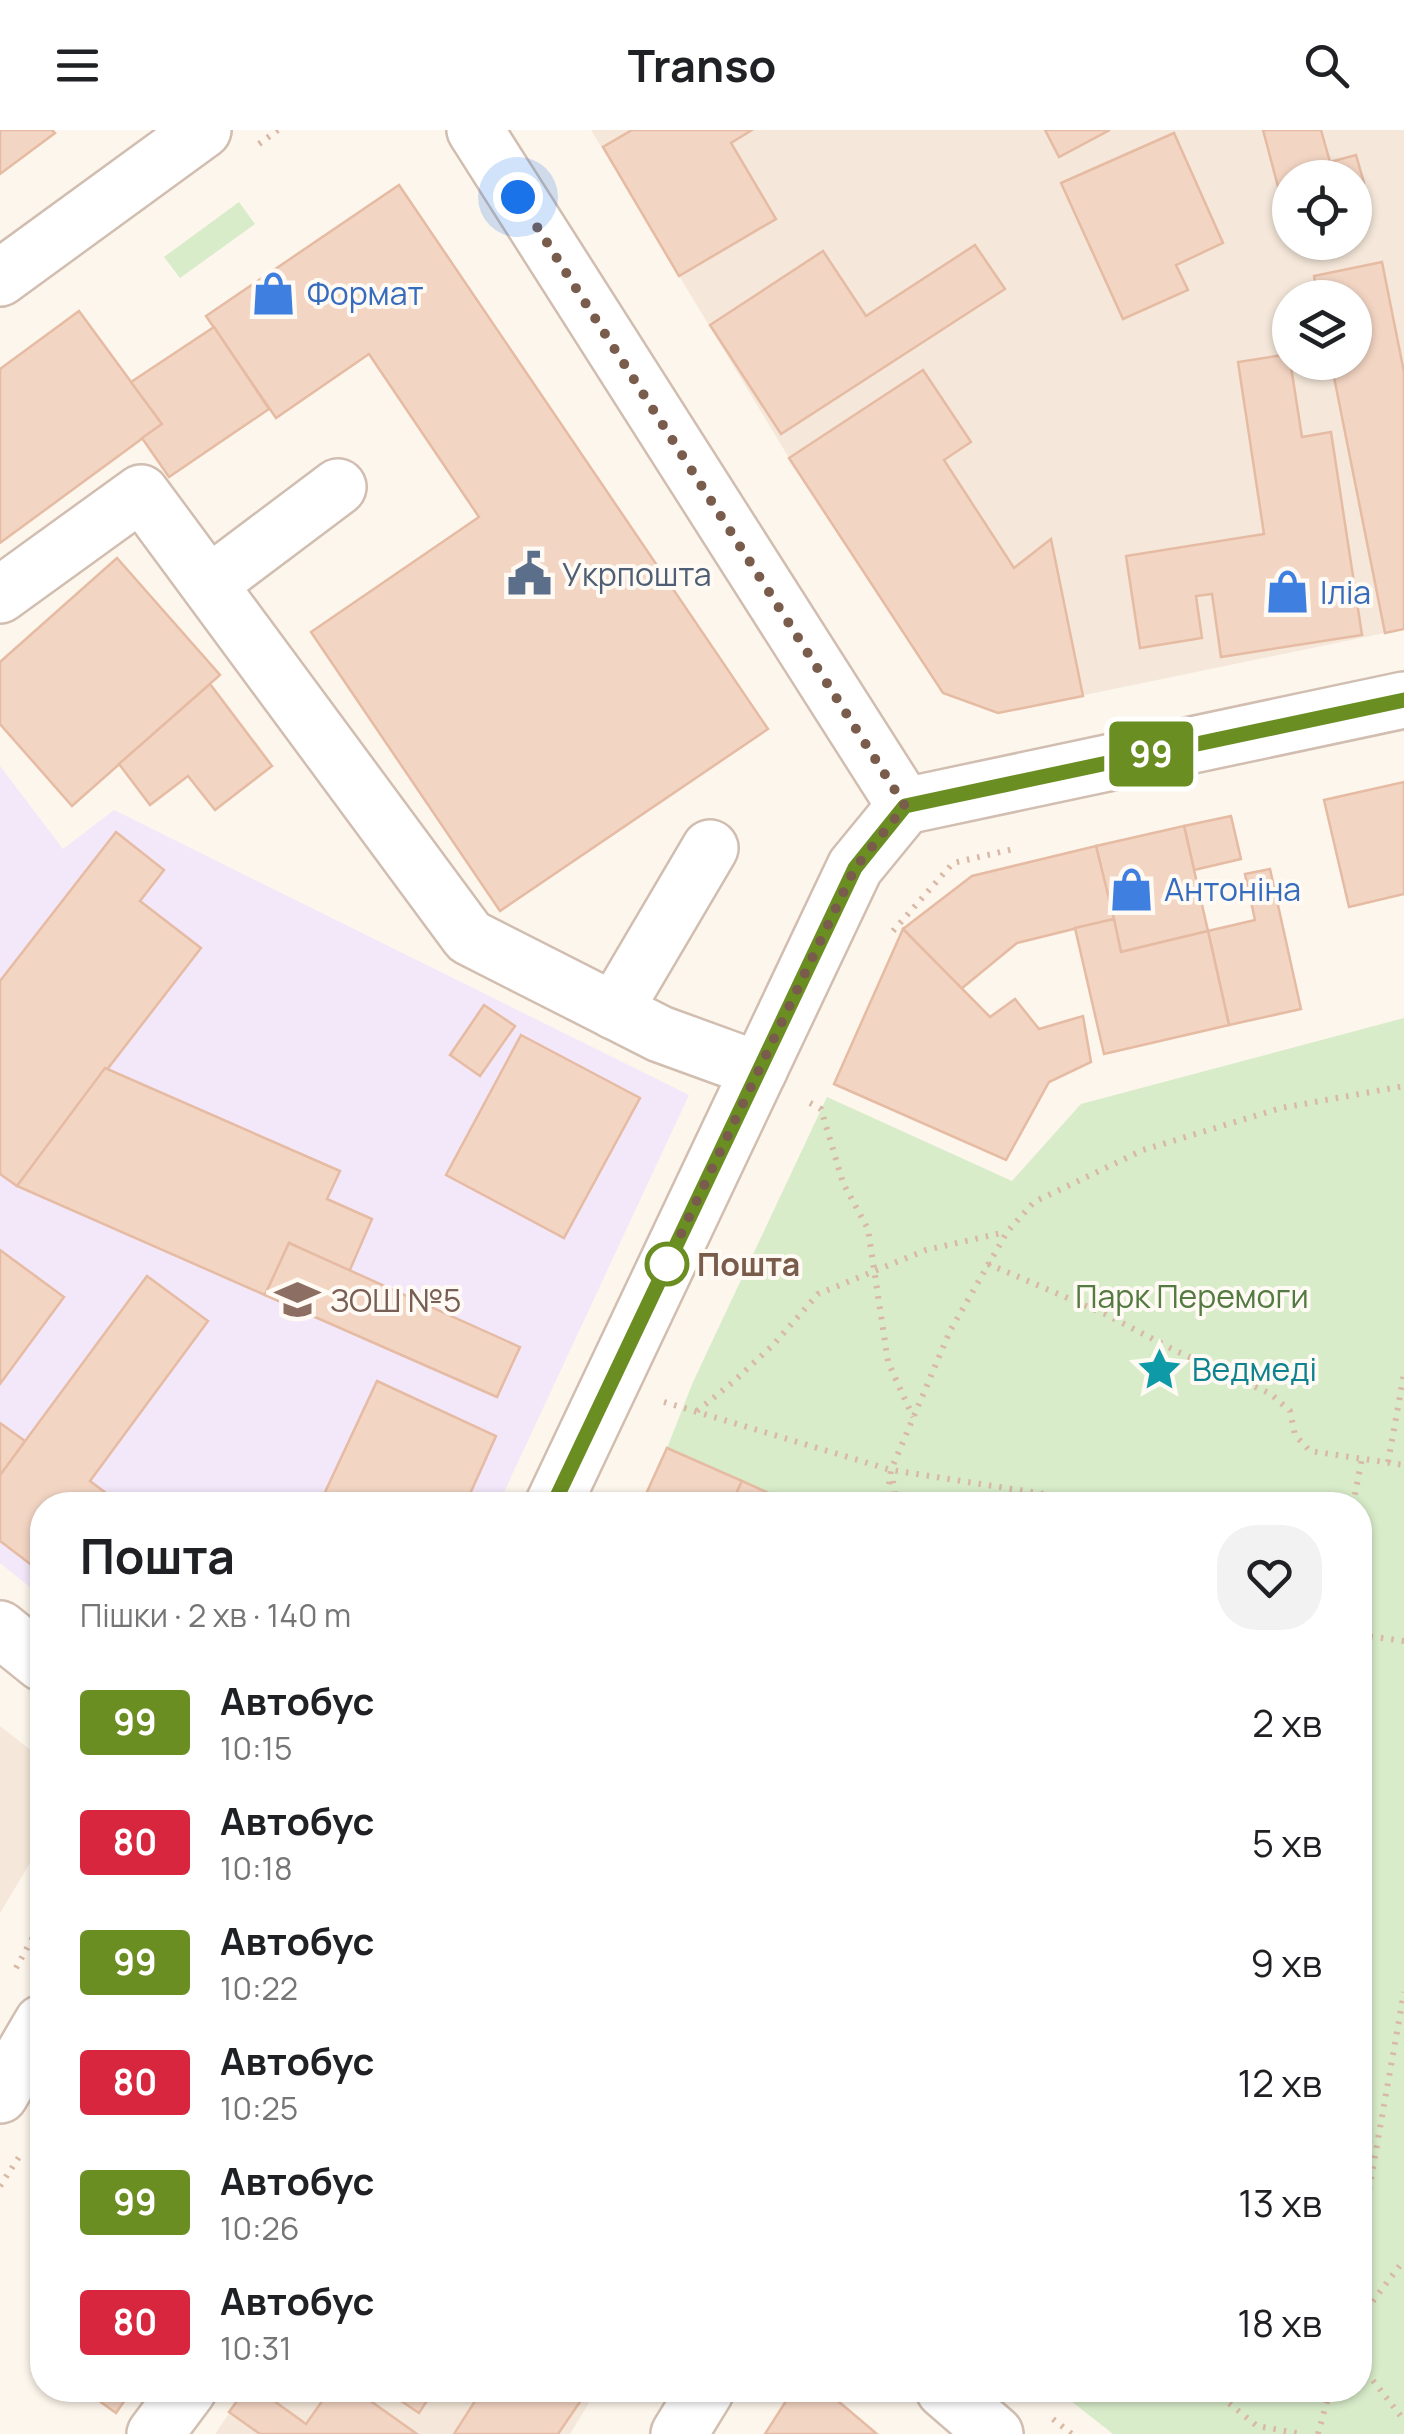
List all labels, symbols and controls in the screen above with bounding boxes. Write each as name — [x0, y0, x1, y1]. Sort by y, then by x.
text: Transo — [628, 34, 776, 96]
icon: menu — [50, 38, 105, 93]
icon: search — [1299, 38, 1354, 93]
map controls — [1272, 160, 1372, 380]
button: locate — [1272, 160, 1372, 260]
your location — [493, 172, 543, 222]
shop icon: Формат — [250, 269, 298, 317]
place label: Формат — [307, 271, 424, 315]
button: layers — [1272, 280, 1372, 380]
public building icon: Укрпошта — [505, 550, 553, 598]
place label: Укрпошта — [562, 552, 712, 596]
shop icon: Іліа — [1263, 568, 1311, 616]
place label: Іліа — [1320, 570, 1371, 614]
line badge: 99 — [1106, 722, 1196, 786]
text: 99 — [1129, 730, 1173, 778]
shop icon: Антоніна — [1107, 865, 1155, 913]
place label: Антоніна — [1164, 867, 1301, 911]
place label: Пошта — [697, 1242, 800, 1286]
marker: Пошта — [646, 1243, 688, 1285]
park label: Парк Перемоги — [1075, 1274, 1309, 1318]
school or university icon: ЗОШ №5 — [273, 1276, 321, 1324]
place label: ЗОШ №5 — [330, 1278, 462, 1322]
place icon: Ведмеді — [1135, 1345, 1183, 1393]
place label: Ведмеді — [1192, 1347, 1317, 1391]
text: Пошта — [80, 1523, 235, 1588]
button: heart — [1217, 1525, 1322, 1630]
text: Пішки · 2 хв · 140 m — [80, 1593, 351, 1637]
text: Автобус — [220, 1674, 374, 1726]
text: 2 хв — [1252, 1696, 1322, 1748]
text: 99 — [113, 1698, 157, 1746]
text: 10:15 — [220, 1726, 293, 1770]
text: Автобус — [220, 1794, 374, 1846]
text: 5 хв — [1252, 1816, 1322, 1868]
text: 80 — [113, 1818, 157, 1866]
text: 10:18 — [220, 1846, 293, 1890]
text: Автобус — [220, 1914, 374, 1966]
text: 9 хв — [1250, 1936, 1322, 1988]
text: 99 — [113, 1938, 157, 1986]
text: 10:22 — [220, 1966, 298, 2010]
text: Автобус — [220, 2034, 374, 2086]
text: 12 хв — [1238, 2056, 1322, 2108]
text: 80 — [113, 2058, 157, 2106]
text: 10:25 — [220, 2086, 298, 2130]
text: Автобус — [220, 2154, 374, 2206]
text: 13 хв — [1238, 2176, 1322, 2228]
text: 99 — [113, 2178, 157, 2226]
text: 10:26 — [220, 2206, 300, 2250]
text: Автобус — [220, 2274, 374, 2326]
text: 18 хв — [1237, 2296, 1322, 2348]
text: 80 — [113, 2298, 157, 2346]
text: 10:31 — [220, 2326, 292, 2370]

